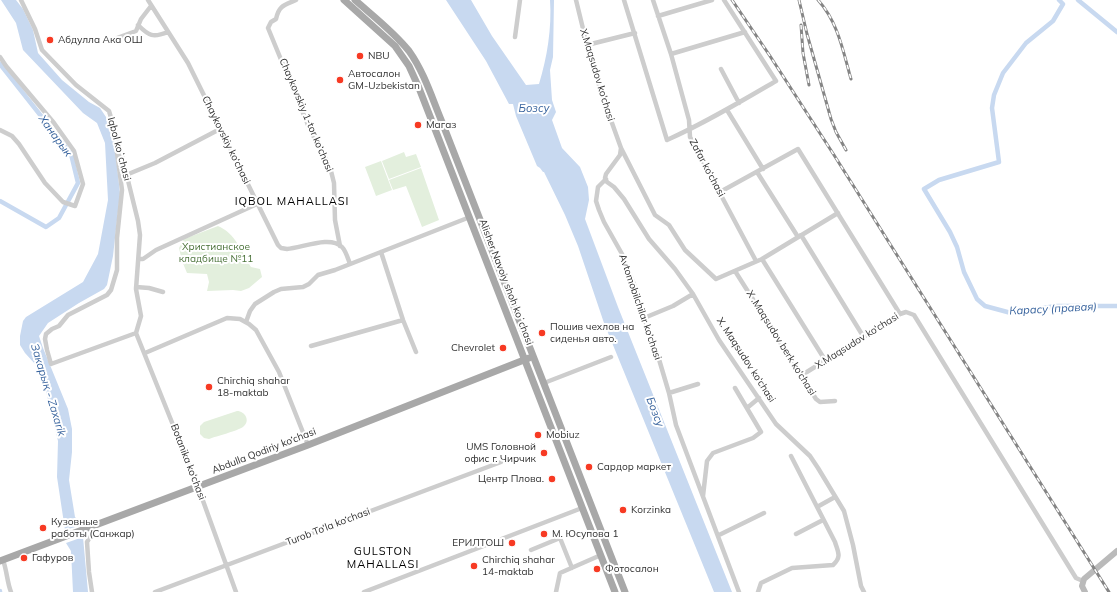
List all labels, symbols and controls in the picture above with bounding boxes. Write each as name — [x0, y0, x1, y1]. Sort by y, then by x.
street label: X.Maqsudov ko‘chasi — [577, 27, 617, 123]
place label: Абдулла Ака ОШ — [58, 34, 143, 46]
marker: Абдулла Ака ОШ — [45, 35, 55, 45]
place label: NBU — [368, 50, 390, 62]
marker: NBU — [355, 51, 365, 61]
street label: Chaykovskiy 1-tor ko‘chasi — [277, 56, 335, 174]
place label: Автосалон GM-Uzbekistan — [348, 68, 420, 92]
marker: Автосалон GM-Uzbekistan — [335, 75, 345, 85]
street label: Chaykovskiy ko‘chasi — [199, 94, 253, 186]
water label: Бозсу — [519, 102, 549, 116]
water label: Ханарык — [36, 113, 74, 159]
street label: Iqbol koʻchasi — [105, 116, 133, 182]
place label: Магаз — [426, 119, 456, 131]
marker: Магаз — [413, 120, 423, 130]
street label: Zafar ko‘chasi — [687, 137, 727, 199]
district label: IQBOL MAHALLASI — [235, 195, 349, 209]
street label: Alisher Navoiy shoh koʻchasi — [476, 217, 536, 347]
park label: Христианское кладбище №11 — [179, 241, 253, 264]
street label: Avtomobilchilar ko‘chasi — [616, 253, 664, 361]
street label: X .Maqsudov berk ko‘chasi — [744, 288, 818, 398]
water label: Карасу (правая) — [1009, 300, 1097, 318]
street label: X.Maqsudov ko‘chasi — [813, 310, 901, 372]
street label: X. Maqsudov ko‘chasi — [714, 315, 778, 405]
place label: Пошив чехлов на сиденья авто. — [550, 321, 634, 344]
marker: Пошив чехлов на сиденья авто. — [537, 328, 547, 338]
water label: Закарық - Zaxarik — [28, 342, 68, 438]
place label: Chevrolet — [451, 342, 495, 354]
marker: Chevrolet — [498, 343, 508, 353]
place label: Chirchiq shahar 18-maktab — [217, 375, 290, 398]
marker: Chirchiq shahar 18-maktab — [204, 382, 214, 392]
water label: Бозсу — [643, 395, 667, 429]
street label: Botanika ko‘chasi — [168, 422, 208, 502]
street label: Abdulla Qodiriy ko‘chasi — [210, 426, 318, 476]
place label: Mobiuz — [546, 429, 580, 441]
marker: Mobiuz — [533, 430, 543, 440]
place label: UMS Головной офис г. Чирчик — [465, 441, 536, 464]
marker: UMS Головной офис г. Чирчик — [539, 448, 549, 458]
place label: Сардор маркет — [597, 461, 671, 473]
marker: Сардор маркет — [584, 462, 594, 472]
place label: Центр Плова. — [478, 473, 544, 485]
marker: Центр Плова. — [547, 474, 557, 484]
place label: Korzinka — [631, 504, 671, 516]
street label: Turob To‘la ko‘chasi — [284, 505, 372, 549]
marker: Korzinka — [618, 505, 628, 515]
place label: Кузовные работы (Санжар) — [51, 516, 135, 540]
marker: Кузовные работы (Санжар) — [38, 523, 48, 533]
place label: М. Юсупова 1 — [552, 528, 618, 540]
marker: М. Юсупова 1 — [539, 529, 549, 539]
place label: ЕРИЛТОШ — [452, 537, 504, 549]
marker: ЕРИЛТОШ — [507, 538, 517, 548]
district label: GULSTON MAHALLASI — [347, 545, 419, 571]
place label: Гафуров — [32, 552, 73, 564]
marker: Гафуров — [19, 553, 29, 563]
place label: Chirchiq shahar 14-maktab — [482, 554, 555, 578]
marker: Chirchiq shahar 14-maktab — [469, 561, 479, 571]
place label: Фотосалон — [605, 563, 659, 575]
marker: Фотосалон — [592, 564, 602, 574]

